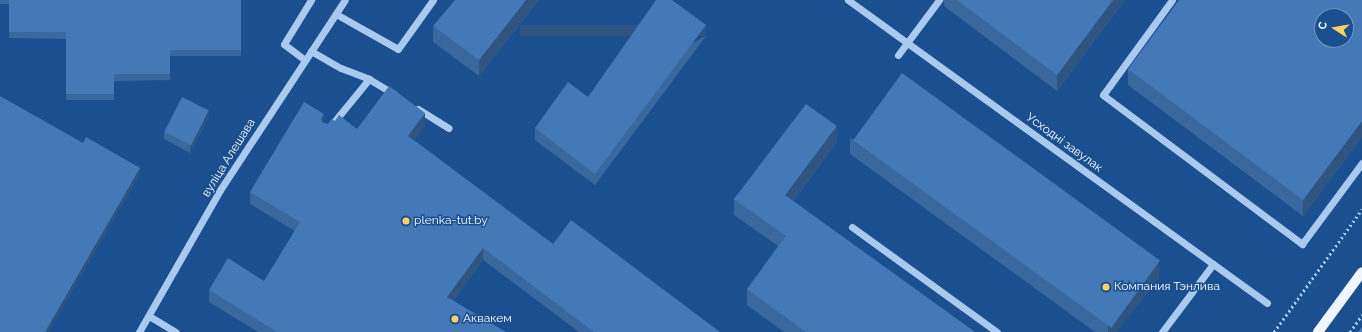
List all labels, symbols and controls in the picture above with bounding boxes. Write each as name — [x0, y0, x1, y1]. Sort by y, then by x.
north arrow — [1314, 8, 1354, 48]
text: С — [1316, 21, 1330, 31]
street label: Усходні завулак — [1023, 110, 1105, 176]
street label: вуліца Алешава — [199, 116, 259, 200]
place label: plenka-tut.by — [414, 214, 488, 228]
marker: plenka-tut.by — [401, 216, 411, 226]
place label: Компания Тэнлива — [1114, 280, 1220, 294]
marker: Компания Тэнлива — [1101, 282, 1111, 292]
place label: Аквакем — [463, 312, 512, 326]
marker: Аквакем — [450, 314, 460, 324]

